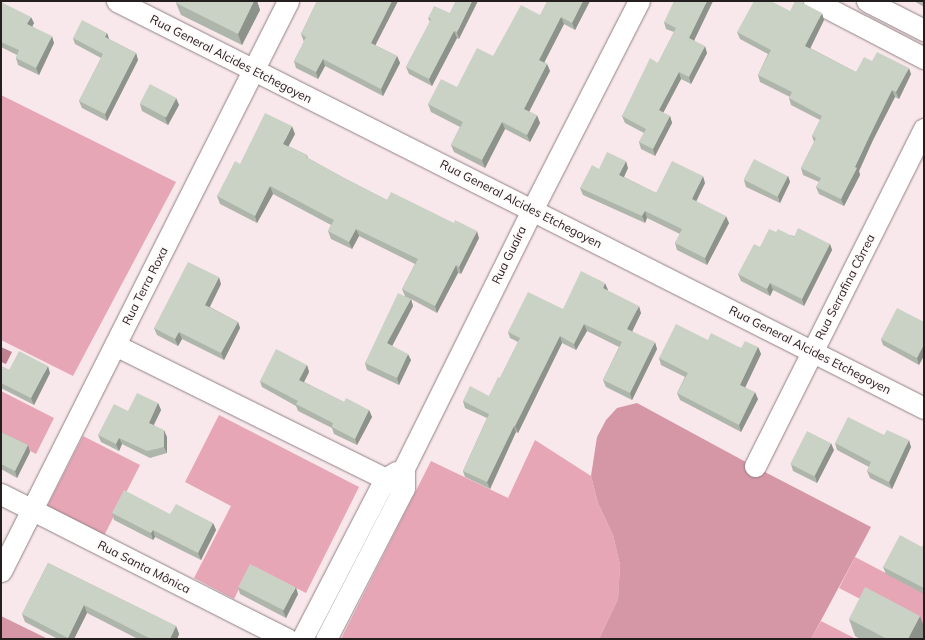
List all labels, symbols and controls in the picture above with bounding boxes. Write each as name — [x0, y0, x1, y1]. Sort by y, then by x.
street label: Rua General Alcides Etchegoyen — [148, 12, 314, 106]
street label: Rua General Alcides Etchegoyen — [438, 157, 604, 251]
street label: Rua Guaíra — [489, 224, 529, 286]
street label: Rua Serrafina Côrrea — [812, 232, 878, 342]
street label: Rua Terra Roxa — [119, 244, 171, 328]
street label: Rua General Alcides Etchegoyen — [727, 303, 893, 397]
street label: Rua Santa Mônica — [95, 537, 193, 597]

